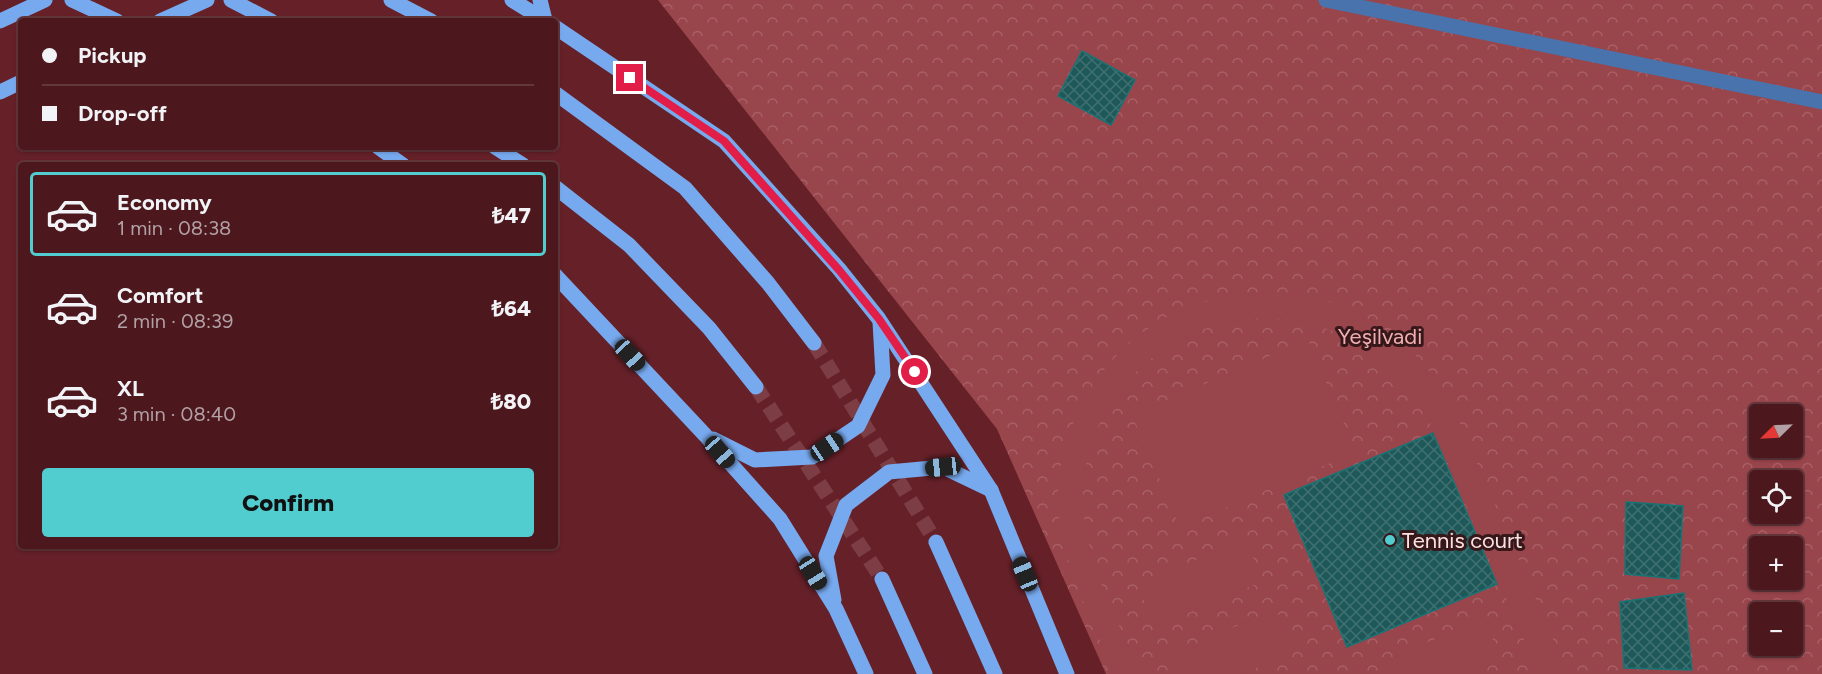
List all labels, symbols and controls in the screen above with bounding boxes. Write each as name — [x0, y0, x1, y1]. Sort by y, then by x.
text: Pickup — [78, 42, 147, 69]
route end — [616, 64, 643, 91]
text: Drop-off — [78, 100, 167, 127]
icon: car — [45, 187, 99, 241]
text: Economy — [117, 189, 212, 216]
text: ₺47 — [492, 202, 531, 229]
text: 1 min · 08:38 — [117, 216, 231, 240]
icon: car — [45, 280, 99, 334]
text: Comfort — [117, 282, 203, 309]
text: ₺64 — [491, 295, 531, 322]
text: 2 min · 08:39 — [117, 309, 233, 333]
park label: Yeşilvadi — [1338, 323, 1422, 350]
car — [611, 336, 649, 374]
route start — [901, 358, 928, 385]
icon: car — [45, 373, 99, 427]
text: XL — [117, 375, 144, 402]
text: ₺80 — [491, 388, 531, 415]
text: 3 min · 08:40 — [117, 402, 236, 426]
north arrow — [1749, 404, 1803, 458]
map controls — [1749, 404, 1803, 656]
car — [807, 429, 847, 465]
car — [701, 433, 739, 471]
car — [924, 456, 962, 478]
button: Confirm — [42, 468, 534, 537]
button: locate — [1749, 470, 1803, 524]
place label: Tennis court — [1402, 527, 1523, 554]
marker: Tennis court — [1383, 533, 1397, 547]
button: + — [1749, 536, 1803, 590]
car — [796, 553, 830, 593]
car — [1010, 554, 1040, 594]
button: − — [1749, 602, 1803, 656]

